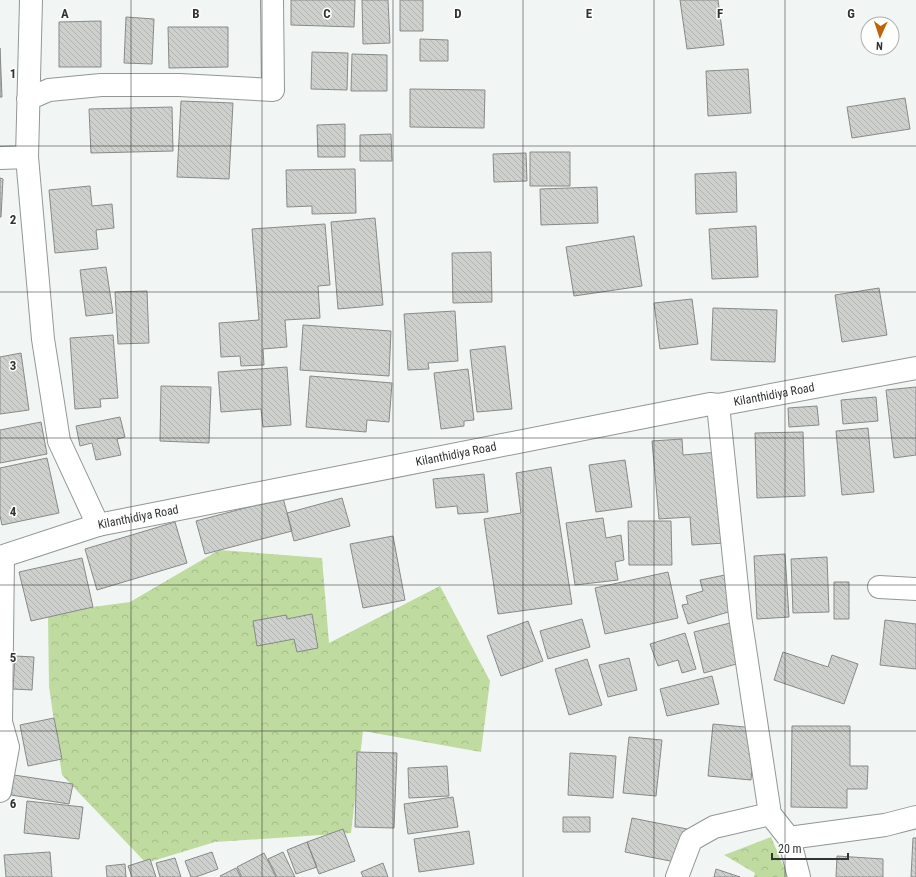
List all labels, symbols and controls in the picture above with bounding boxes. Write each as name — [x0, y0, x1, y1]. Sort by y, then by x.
text: A — [61, 6, 69, 21]
text: B — [192, 6, 200, 21]
text: C — [323, 6, 331, 21]
text: D — [454, 6, 462, 21]
text: E — [586, 6, 593, 21]
text: F — [717, 6, 723, 21]
text: G — [847, 6, 855, 21]
north arrow — [860, 16, 900, 56]
text: N — [876, 39, 883, 52]
text: 1 — [10, 66, 16, 81]
text: 2 — [10, 212, 17, 227]
text: 3 — [10, 358, 16, 373]
street label: Kilanthidiya Road — [732, 380, 816, 409]
street label: Kilanthidiya Road — [414, 439, 498, 469]
street label: Kilanthidiya Road — [97, 502, 180, 532]
text: 4 — [10, 504, 17, 519]
text: 5 — [10, 650, 17, 665]
text: 6 — [10, 796, 17, 811]
scale bar — [772, 835, 848, 861]
text: 20 m — [778, 842, 802, 856]

